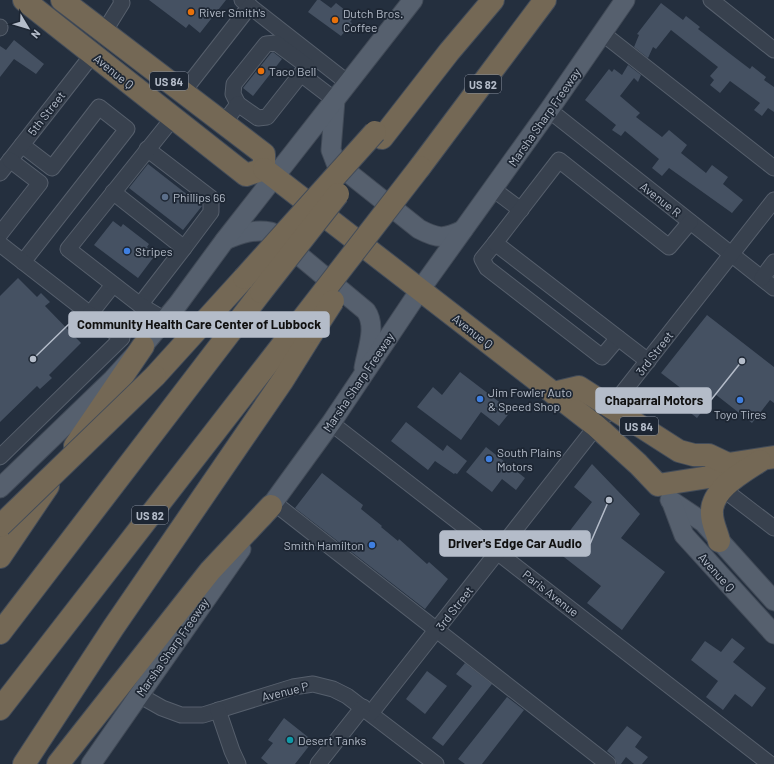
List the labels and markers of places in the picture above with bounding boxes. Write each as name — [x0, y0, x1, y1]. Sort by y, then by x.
place label: River Smith's — [199, 5, 266, 19]
place label: Dutch Bros. Coffee — [343, 6, 403, 34]
marker: River Smith's — [186, 7, 196, 17]
marker: Dutch Bros. Coffee — [330, 15, 340, 25]
place label: Taco Bell — [269, 64, 316, 78]
marker: Taco Bell — [256, 66, 266, 76]
place label: Phillips 66 — [173, 190, 225, 204]
marker: Phillips 66 — [160, 192, 170, 202]
place label: Stripes — [135, 244, 173, 258]
marker: Stripes — [122, 246, 132, 256]
callout: Community Health Care Center of Lubbock — [69, 312, 329, 337]
place label: Jim Fowler Auto & Speed Shop — [488, 385, 572, 413]
callout: Chaparral Motors — [596, 388, 711, 413]
marker: Jim Fowler Auto & Speed Shop — [475, 394, 485, 404]
marker: Toyo Tires — [735, 395, 745, 405]
place label: Toyo Tires — [714, 407, 767, 421]
place label: South Plains Motors — [497, 445, 562, 473]
marker: South Plains Motors — [484, 454, 494, 464]
callout: Driver's Edge Car Audio — [440, 531, 590, 556]
place label: Smith Hamilton — [284, 538, 364, 552]
marker: Smith Hamilton — [367, 540, 377, 550]
place label: Desert Tanks — [298, 733, 366, 747]
marker: Desert Tanks — [285, 735, 295, 745]

